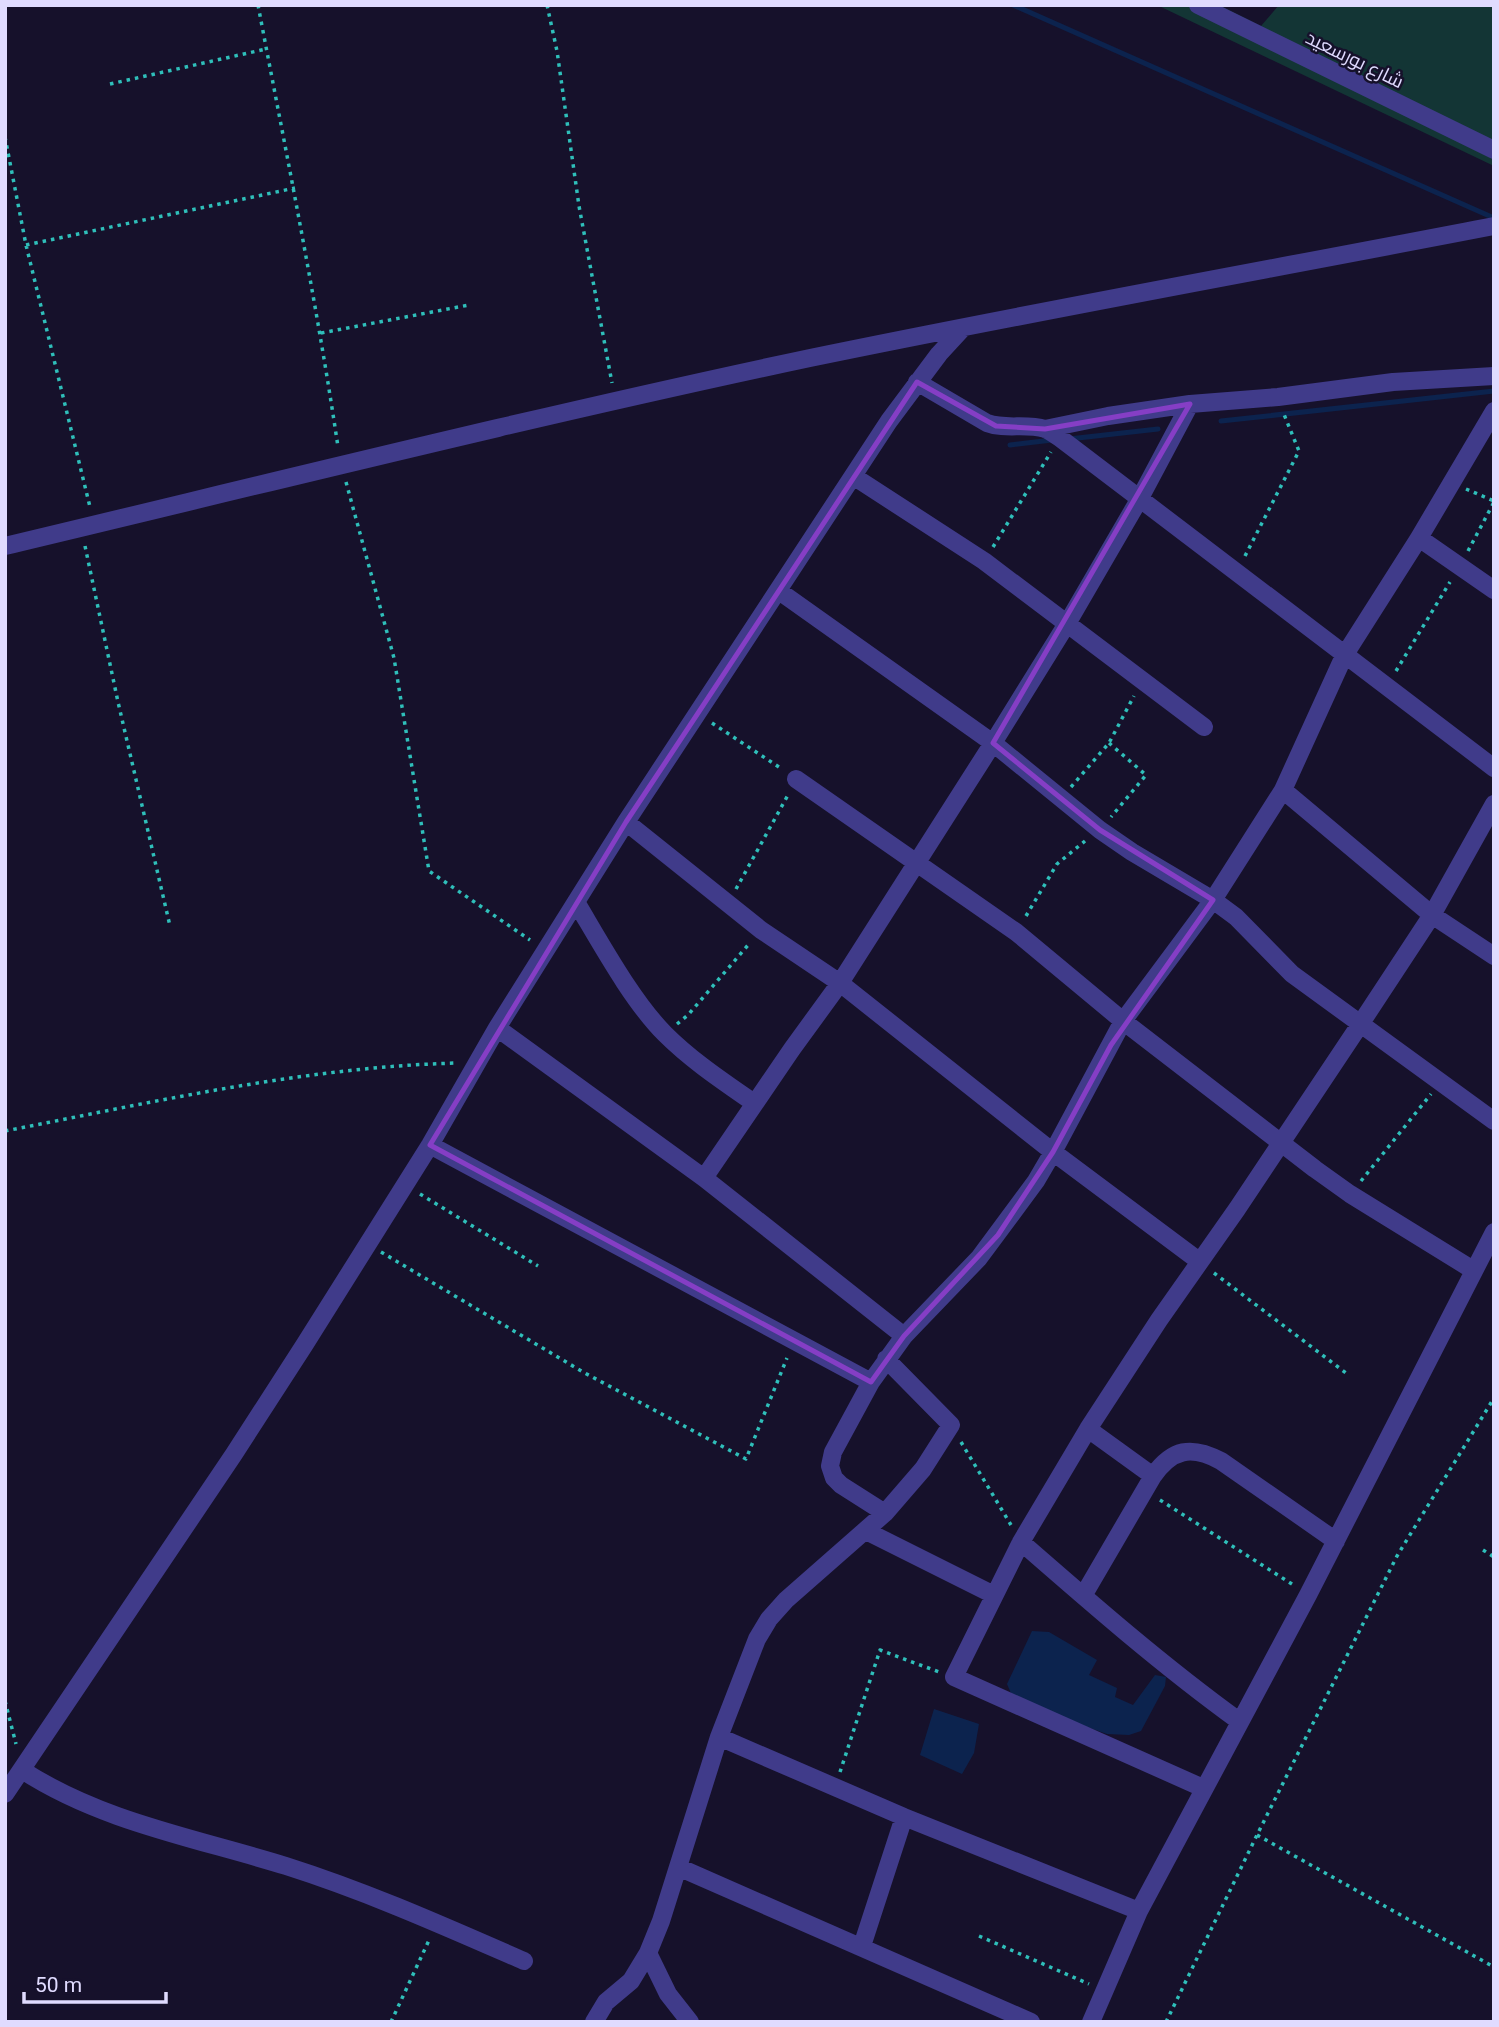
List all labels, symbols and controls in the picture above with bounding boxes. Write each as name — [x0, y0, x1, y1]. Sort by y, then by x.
street label: شارع بورسعيد — [1301, 26, 1408, 95]
scale bar — [24, 1960, 166, 2004]
text: 50 m — [35, 1973, 82, 1997]

